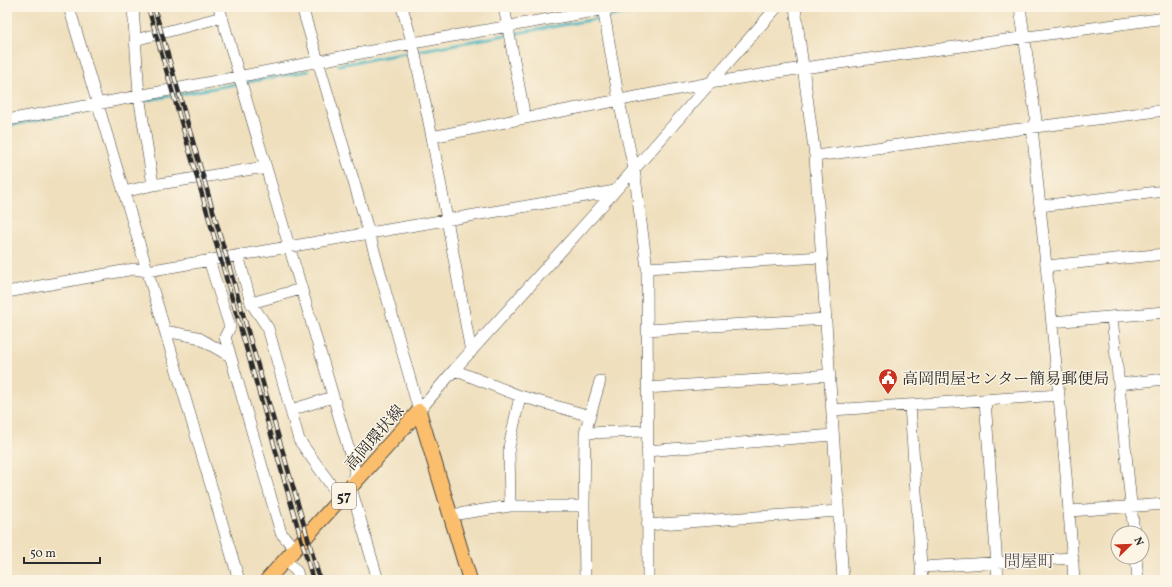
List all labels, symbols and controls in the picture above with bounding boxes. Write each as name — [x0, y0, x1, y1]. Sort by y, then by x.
public building icon: 高岡問屋センター簡易郵便局 — [877, 367, 899, 395]
place label: 高岡問屋センター簡易郵便局 — [902, 369, 1109, 391]
street label: 高岡環状線 — [341, 401, 410, 476]
road number: 57 — [332, 483, 356, 509]
north arrow — [1110, 525, 1150, 565]
text: N — [1129, 535, 1146, 548]
scale bar — [24, 539, 100, 565]
text: 50 m — [30, 546, 56, 562]
district label: 問屋町 — [1004, 551, 1055, 574]

